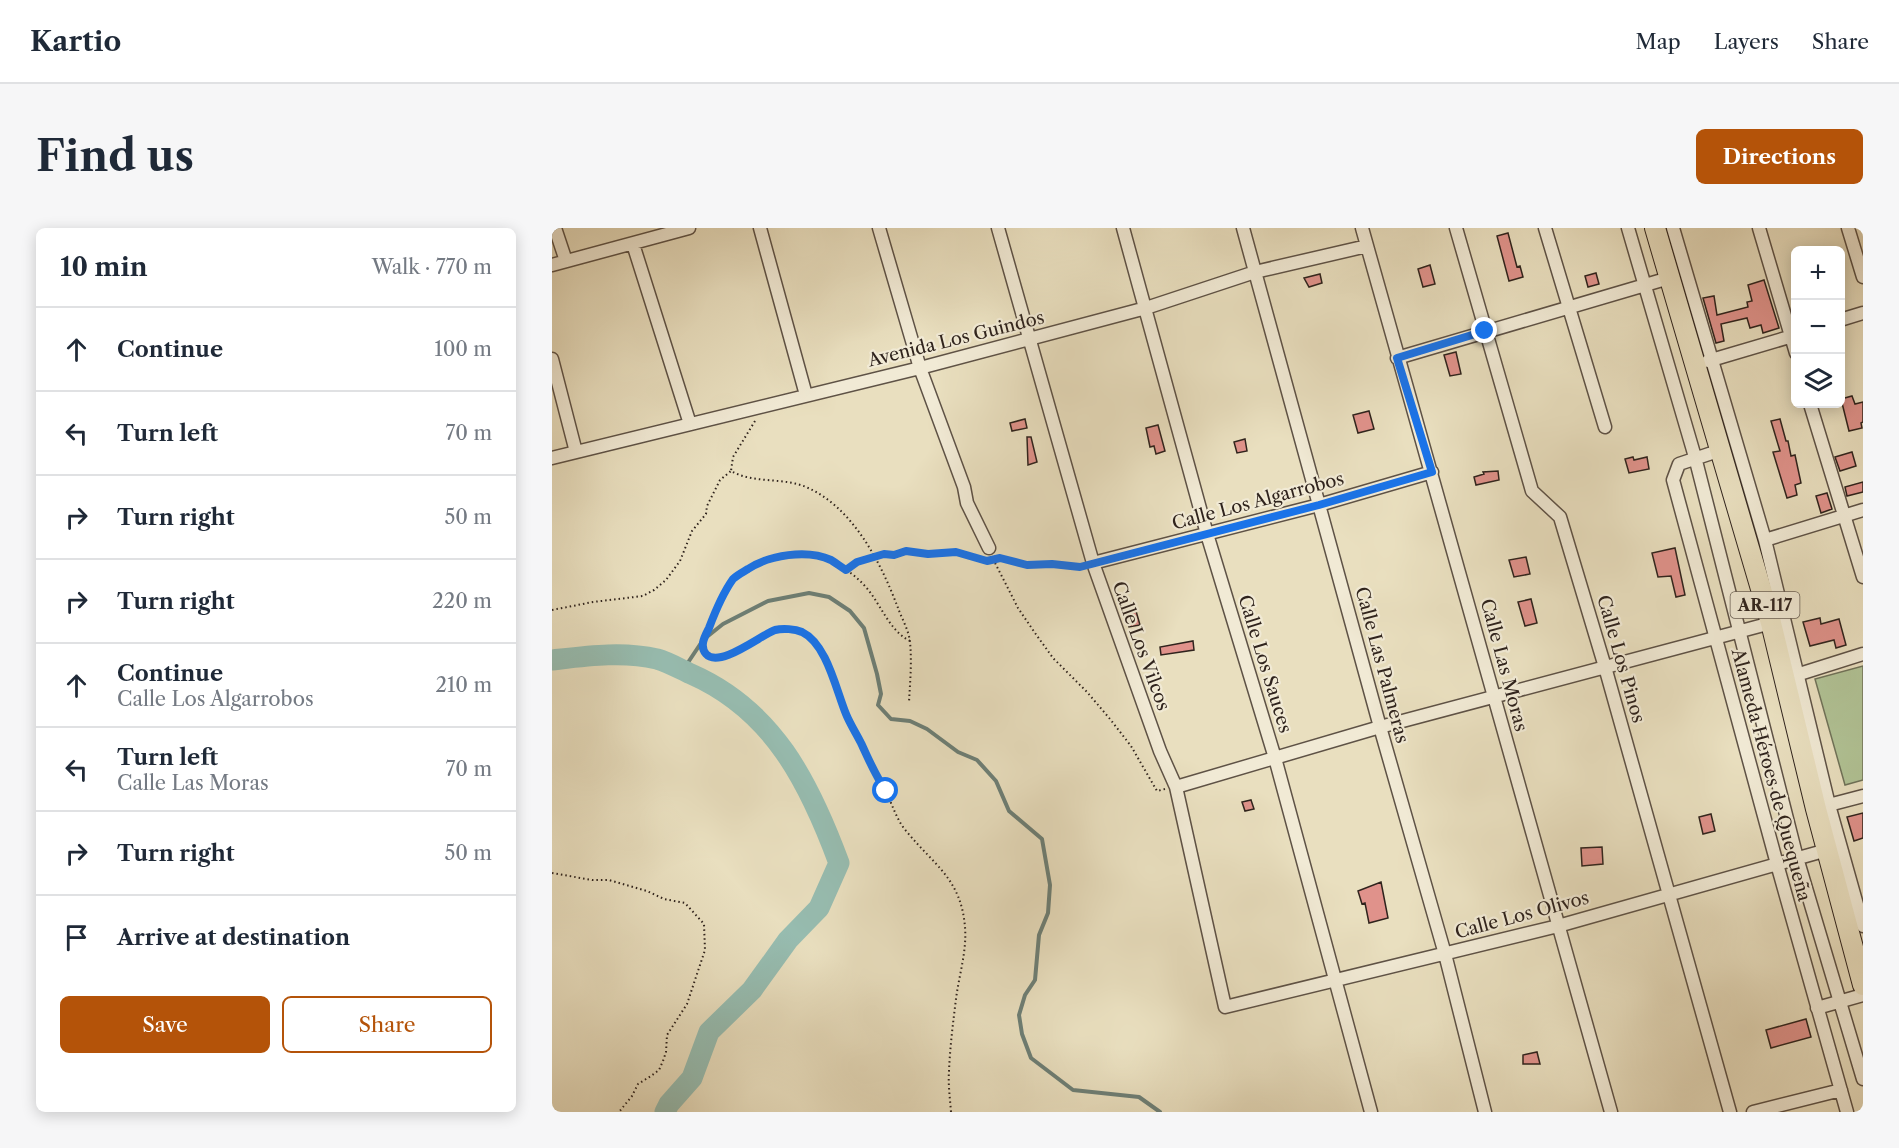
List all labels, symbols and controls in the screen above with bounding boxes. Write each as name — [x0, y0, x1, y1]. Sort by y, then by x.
text: Kartio — [30, 24, 121, 58]
text: Map — [1636, 29, 1681, 54]
text: Layers — [1714, 29, 1779, 54]
text: Share — [1812, 29, 1869, 54]
button: Directions — [1696, 129, 1863, 184]
text: Find us — [36, 130, 194, 182]
map controls — [1791, 246, 1845, 408]
button: + — [1791, 246, 1845, 300]
text: 10 min — [60, 251, 148, 283]
text: Walk · 770 m — [372, 255, 492, 279]
button: − — [1791, 300, 1845, 354]
street label: Avenida Los Guindos — [865, 306, 1046, 372]
route end — [1471, 317, 1497, 343]
icon: ahead — [60, 333, 93, 366]
text: Continue — [117, 336, 223, 363]
text: 100 m — [434, 337, 492, 361]
button: layers — [1791, 354, 1845, 408]
icon: left — [60, 417, 93, 450]
text: Turn left — [117, 420, 218, 447]
text: 70 m — [446, 421, 492, 445]
street label: Calle Los Algarrobos — [1170, 467, 1346, 535]
icon: right — [60, 501, 93, 534]
text: Turn right — [117, 504, 235, 531]
text: 50 m — [445, 505, 492, 529]
street label: Calle Los Vilcos — [1107, 578, 1175, 714]
street label: Calle Las Palmeras — [1351, 584, 1413, 746]
icon: right — [60, 585, 93, 618]
text: Turn right — [117, 588, 235, 615]
text: 220 m — [432, 589, 492, 613]
street label: Calle Los Sauces — [1234, 592, 1296, 736]
road number: AR-117 — [1730, 592, 1800, 618]
street label: Calle Los Pinos — [1592, 593, 1650, 725]
street label: Calle Las Moras — [1476, 596, 1532, 734]
street label: Alameda Héroes de Quequeña — [1726, 645, 1816, 904]
text: Continue — [117, 660, 223, 687]
icon: ahead — [60, 669, 93, 702]
text: 210 m — [435, 673, 492, 697]
text: Calle Los Algarrobos — [117, 687, 314, 711]
text: Turn left — [117, 744, 218, 771]
icon: left — [60, 753, 93, 786]
text: 70 m — [446, 757, 492, 781]
text: Calle Las Moras — [117, 771, 269, 795]
route start — [872, 777, 898, 803]
icon: right — [60, 837, 93, 870]
text: Turn right — [117, 840, 235, 867]
text: 50 m — [445, 841, 492, 865]
street label: Calle Los Olivos — [1453, 887, 1591, 943]
icon: arrive — [60, 921, 93, 954]
text: Arrive at destination — [117, 924, 350, 951]
button: Save — [60, 996, 270, 1053]
button: Share — [282, 996, 492, 1053]

